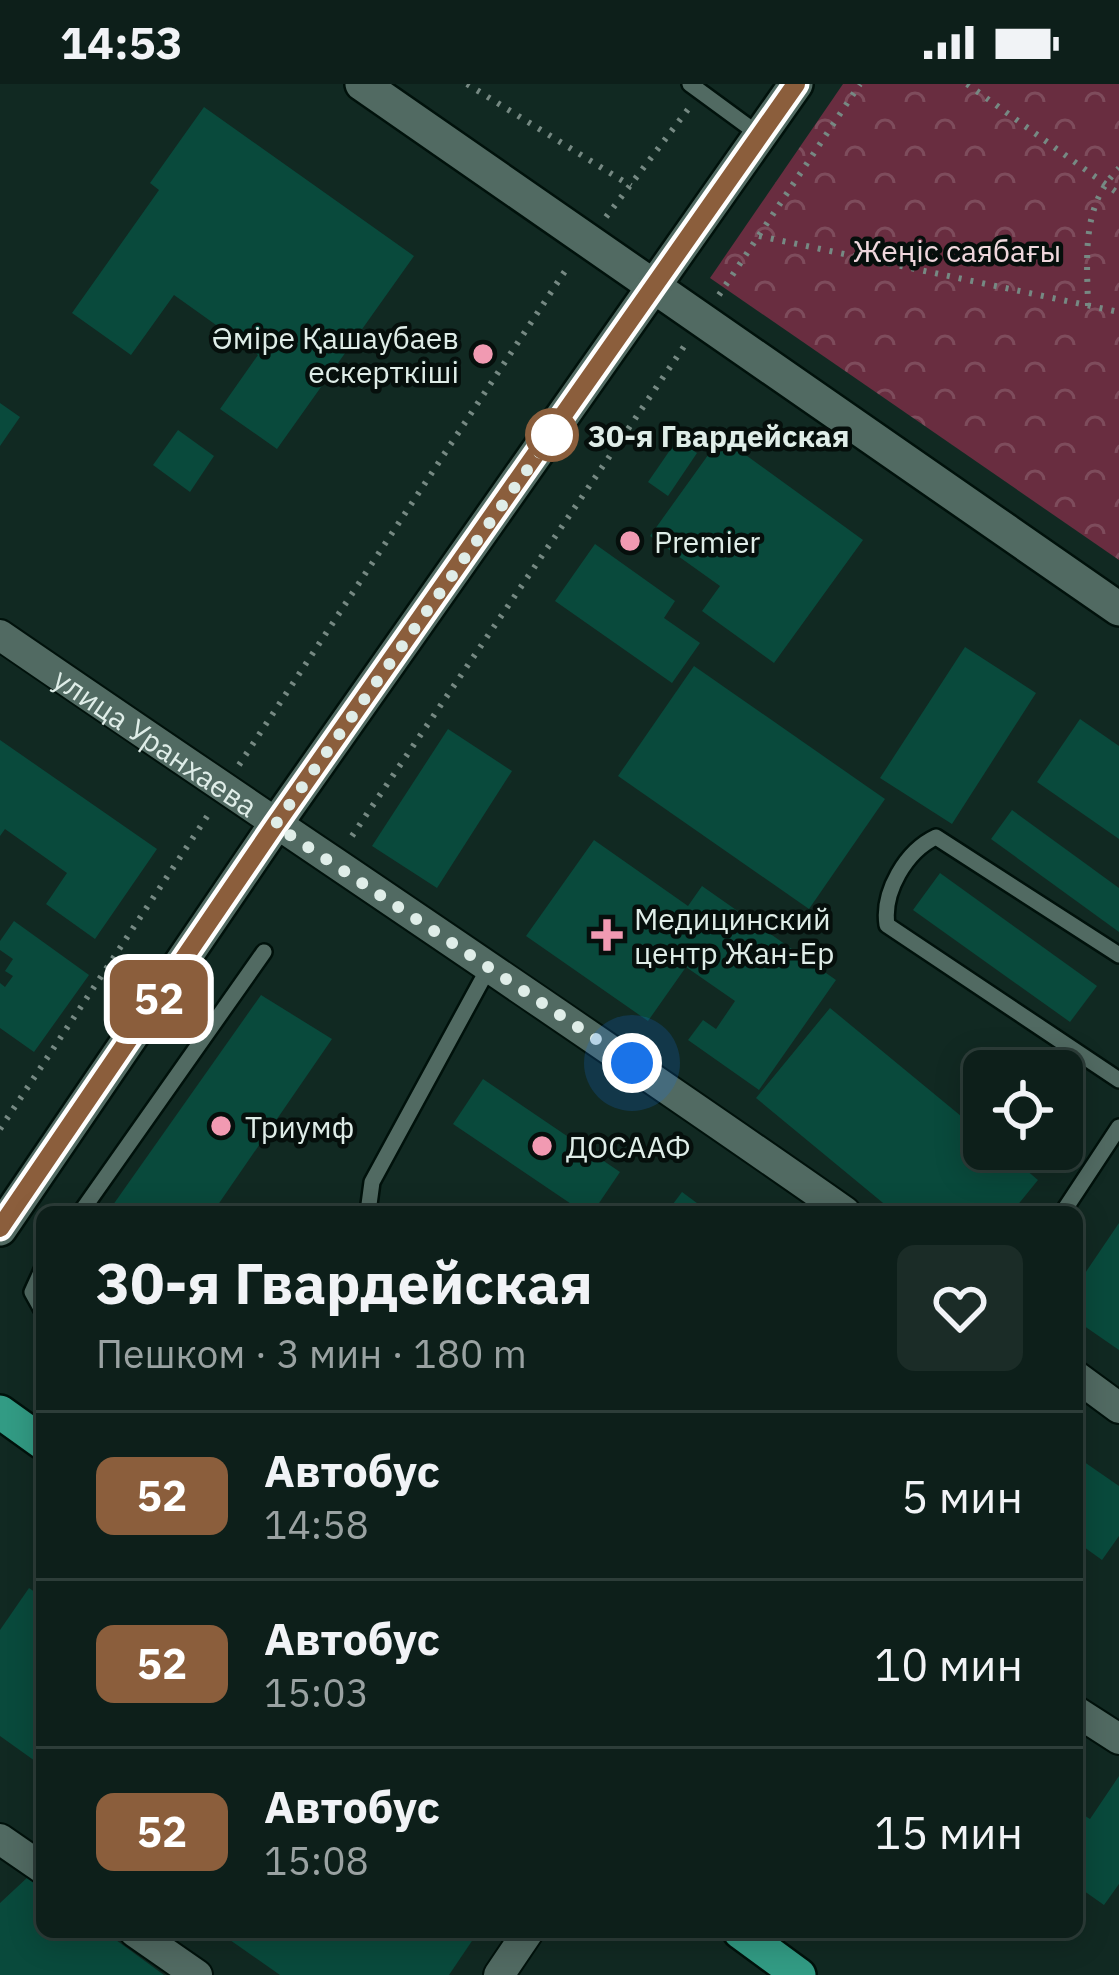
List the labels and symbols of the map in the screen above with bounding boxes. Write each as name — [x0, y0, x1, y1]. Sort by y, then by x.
park label: Жеңіс саябағы — [853, 231, 1061, 270]
place label: Әміре Қашаубаев ескерткіші — [212, 318, 459, 391]
marker: Әміре Қашаубаев ескерткіші — [470, 341, 496, 367]
marker: 30-я Гвардейская — [527, 410, 577, 460]
place label: 30-я Гвардейская — [588, 416, 849, 455]
place label: Premier — [654, 522, 760, 561]
marker: Premier — [617, 528, 643, 554]
street label: улица Уранхаева — [47, 658, 266, 825]
place label: Медицинский центр Жан-Ер — [634, 899, 834, 972]
marker: Медицинский центр Жан-Ер — [591, 919, 623, 951]
line badge: 52 — [105, 960, 213, 1038]
your location — [602, 1033, 662, 1093]
place label: Триумф — [245, 1107, 354, 1146]
marker: Триумф — [208, 1113, 234, 1139]
place label: ДОСААФ — [566, 1127, 691, 1166]
marker: ДОСААФ — [529, 1133, 555, 1159]

